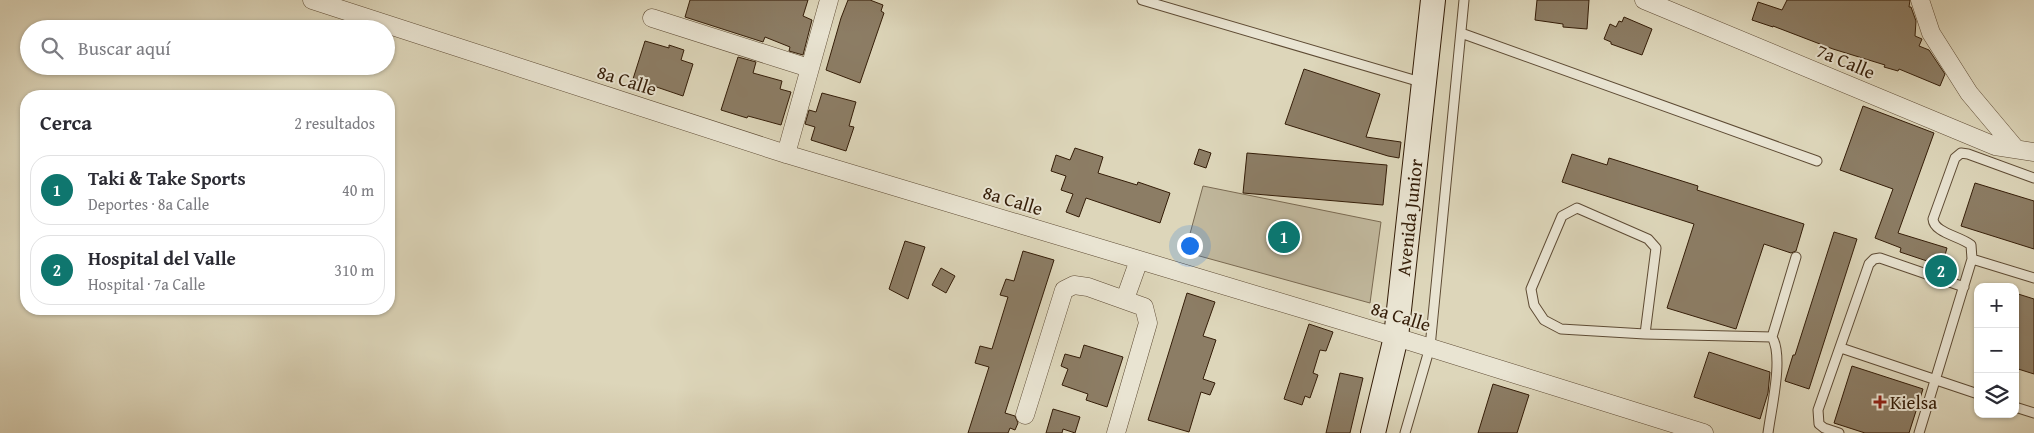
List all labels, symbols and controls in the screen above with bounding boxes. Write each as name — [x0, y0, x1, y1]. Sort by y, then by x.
search box — [20, 20, 395, 75]
icon: search — [38, 34, 66, 62]
text: Buscar aquí — [78, 34, 171, 62]
street label: 7a Calle — [1812, 36, 1880, 86]
street label: 8a Calle — [594, 57, 661, 103]
text: Cerca — [40, 107, 92, 138]
text: 2 resultados — [294, 111, 375, 135]
street label: Avenida Junior — [1389, 157, 1429, 277]
text: Taki & Take Sports — [88, 164, 246, 192]
text: 1 — [53, 178, 61, 202]
text: 40 m — [342, 178, 374, 202]
street label: 8a Calle — [980, 178, 1046, 222]
text: Deportes · 8a Calle — [88, 192, 209, 216]
pin: 1 — [1268, 218, 1300, 256]
your location — [1177, 233, 1203, 259]
text: Hospital del Valle — [88, 244, 236, 272]
pin: 2 — [1925, 252, 1957, 290]
text: 2 — [53, 258, 61, 282]
text: 310 m — [334, 258, 374, 282]
text: Hospital · 7a Calle — [88, 272, 205, 296]
map controls — [1974, 283, 2019, 418]
button: + — [1974, 283, 2019, 328]
street label: 8a Calle — [1368, 294, 1434, 338]
button: − — [1974, 328, 2019, 373]
button: layers — [1974, 373, 2019, 418]
place label: Kielsa — [1890, 388, 1937, 416]
marker: Kielsa — [1874, 396, 1886, 408]

